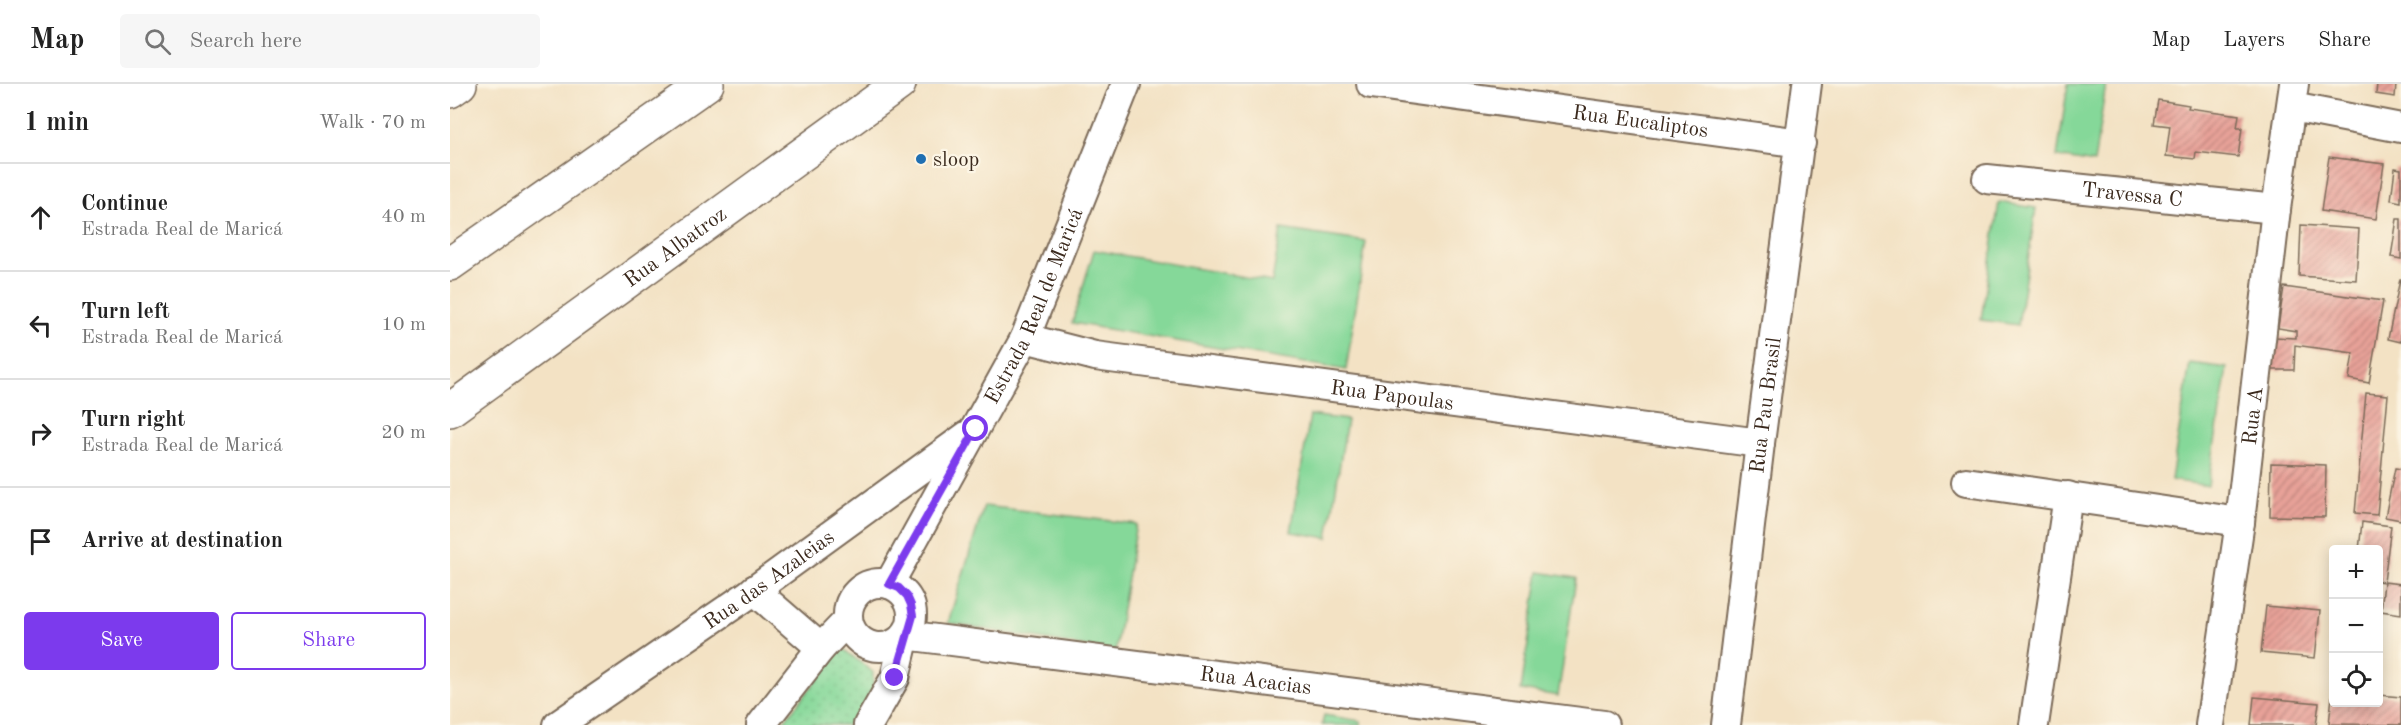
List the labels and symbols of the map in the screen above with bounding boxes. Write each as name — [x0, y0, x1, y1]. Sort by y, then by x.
street label: Rua Eucaliptos — [1571, 103, 1710, 142]
place label: sloop — [933, 150, 980, 171]
marker: sloop — [914, 152, 928, 166]
street label: Travessa C — [2080, 180, 2184, 211]
street label: Rua Albatroz — [621, 204, 731, 292]
street label: Estrada Real de Maricá — [982, 205, 1088, 408]
street label: Rua Pau Brasil — [1747, 336, 1786, 475]
street label: Rua Papoulas — [1329, 378, 1455, 415]
street label: Rua A — [2240, 386, 2267, 446]
route start — [962, 415, 988, 441]
street label: Rua das Azaleias — [700, 527, 839, 634]
route end — [881, 664, 907, 690]
street label: Rua Acacias — [1198, 664, 1313, 699]

